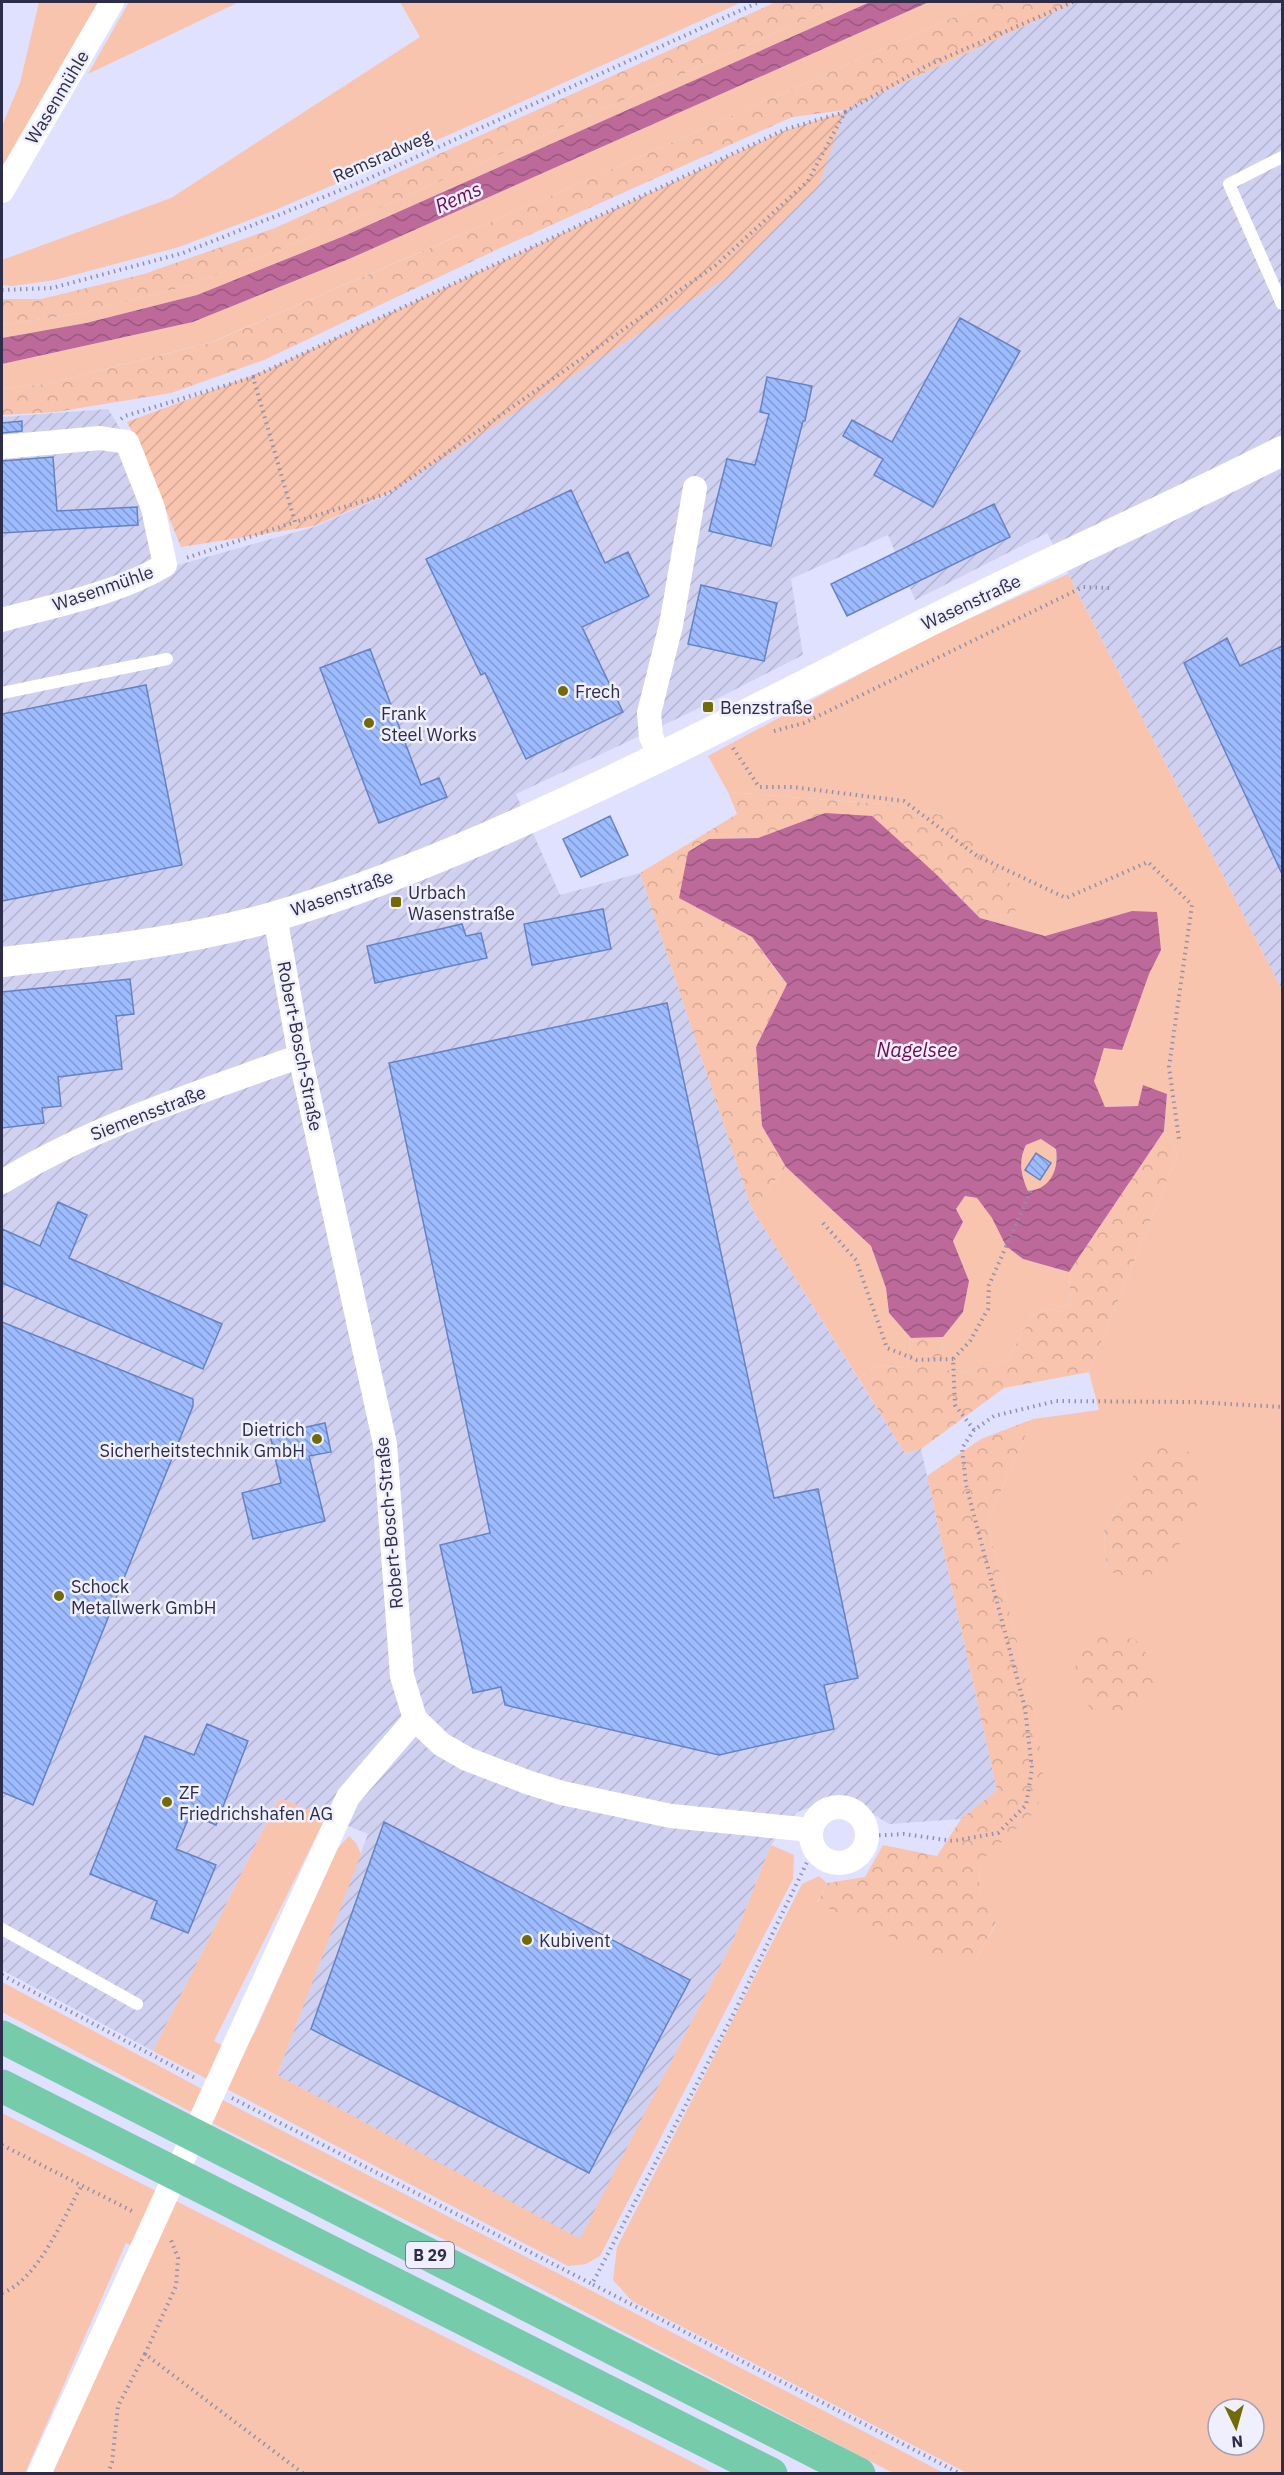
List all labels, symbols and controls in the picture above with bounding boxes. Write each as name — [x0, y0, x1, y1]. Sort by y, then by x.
street label: Wasenmühle — [20, 46, 94, 148]
street label: Remsradweg — [329, 124, 435, 188]
water label: Rems — [430, 175, 486, 219]
street label: Wasenmühle — [49, 560, 157, 616]
street label: Wasenstraße — [918, 569, 1024, 635]
place label: Frech — [575, 680, 620, 703]
marker: Frech — [556, 684, 570, 698]
place label: Benzstraße — [720, 696, 813, 719]
marker: Benzstraße — [701, 700, 715, 714]
place label: Frank Steel Works — [381, 702, 477, 746]
marker: Frank Steel Works — [362, 716, 376, 730]
street label: Wasenstraße — [288, 865, 396, 921]
place label: Urbach Wasenstraße — [408, 881, 515, 925]
marker: Urbach Wasenstraße — [389, 895, 403, 909]
street label: Robert-Bosch-Straße — [272, 959, 328, 1133]
water label: Nagelsee — [877, 1036, 957, 1063]
street label: Siemensstraße — [87, 1080, 209, 1146]
place label: Dietrich Sicherheitstechnik GmbH — [99, 1418, 305, 1462]
marker: Dietrich Sicherheitstechnik GmbH — [310, 1432, 324, 1446]
street label: Robert-Bosch-Straße — [370, 1436, 408, 1610]
place label: Schock Metallwerk GmbH — [71, 1575, 216, 1619]
marker: Schock Metallwerk GmbH — [52, 1589, 66, 1603]
place label: ZF Friedrichshafen AG — [179, 1781, 333, 1825]
marker: ZF Friedrichshafen AG — [160, 1795, 174, 1809]
place label: Kubivent — [539, 1929, 611, 1952]
marker: Kubivent — [520, 1933, 534, 1947]
road number: B 29 — [406, 2242, 454, 2268]
north arrow — [1206, 2397, 1266, 2457]
text: N — [1231, 2431, 1244, 2452]

